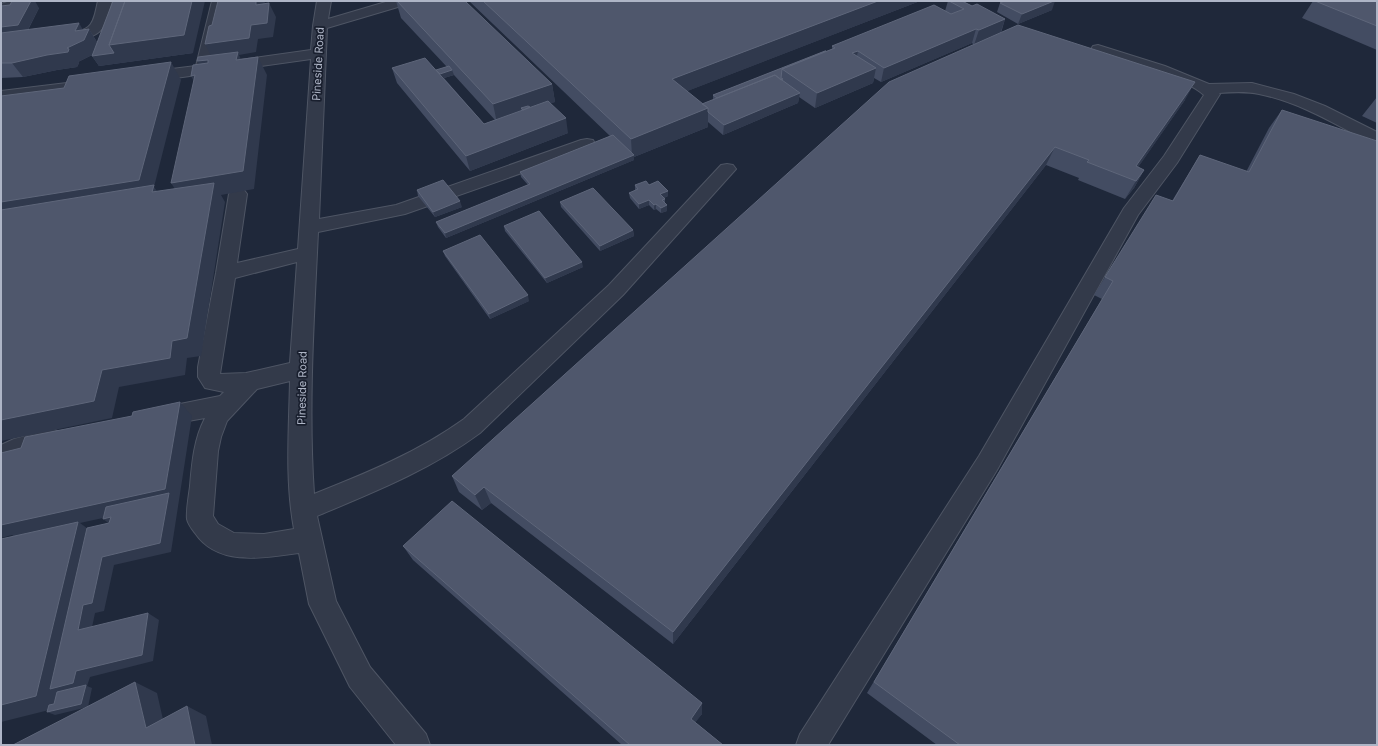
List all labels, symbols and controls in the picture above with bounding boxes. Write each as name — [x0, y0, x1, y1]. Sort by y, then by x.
street label: Pineside Road — [309, 27, 327, 101]
street label: Pineside Road — [294, 351, 310, 425]

